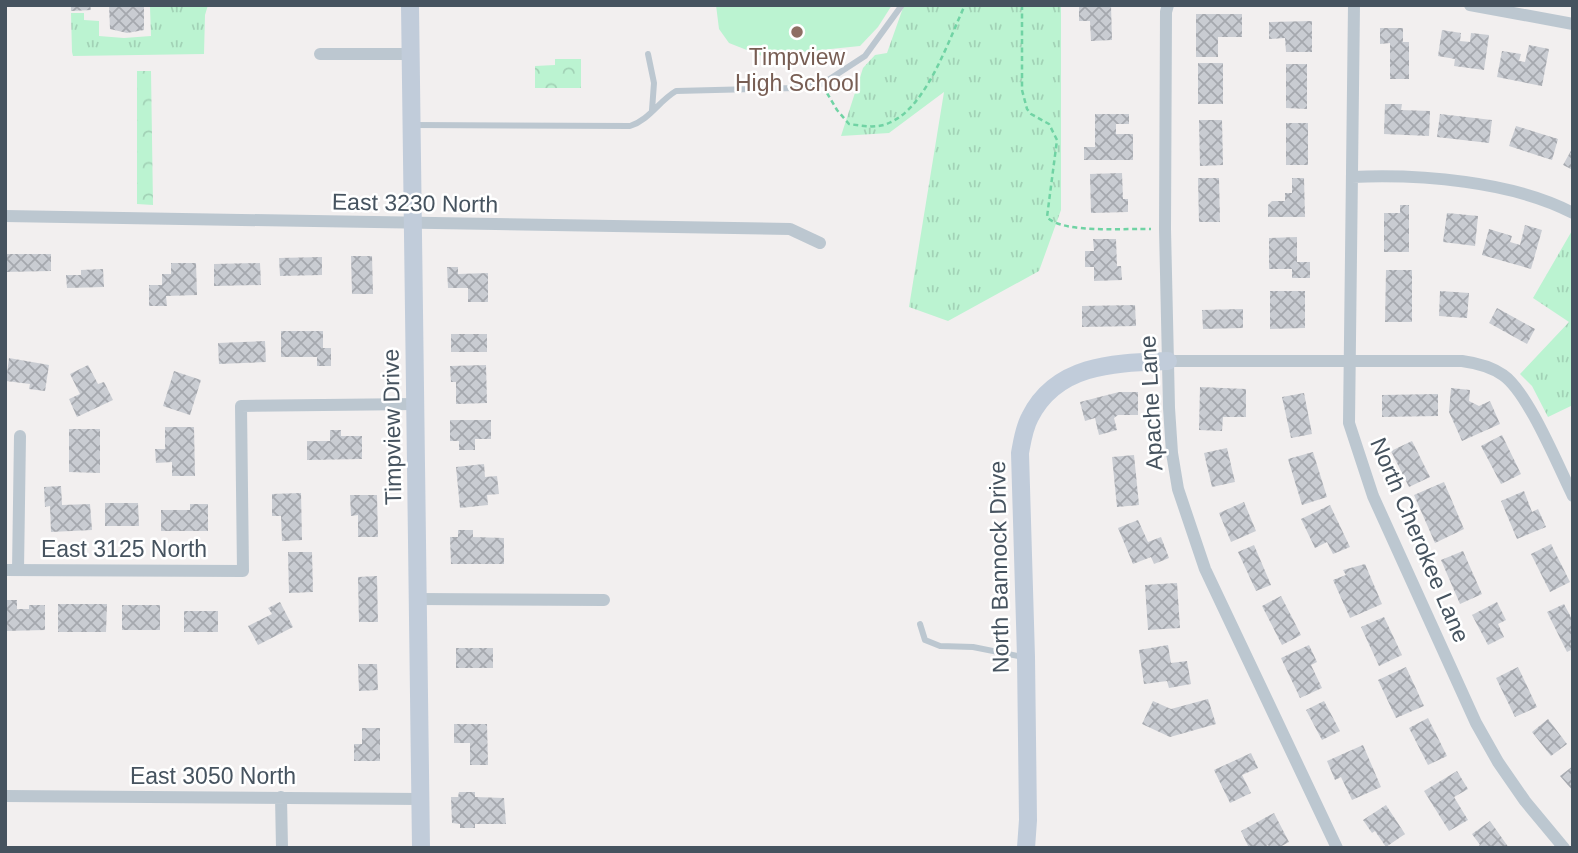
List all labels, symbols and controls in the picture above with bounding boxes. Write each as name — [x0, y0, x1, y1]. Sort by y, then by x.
marker: Timpview High School — [789, 24, 805, 40]
place label: Timpview High School — [735, 44, 859, 96]
street label: East 3230 North — [332, 189, 498, 217]
street label: Apache Lane — [1134, 335, 1168, 471]
street label: Timpview Drive — [378, 349, 406, 505]
street label: North Cherokee Lane — [1365, 434, 1475, 646]
street label: North Bannock Drive — [984, 461, 1014, 673]
street label: East 3125 North — [41, 536, 207, 562]
street label: East 3050 North — [130, 763, 296, 789]

